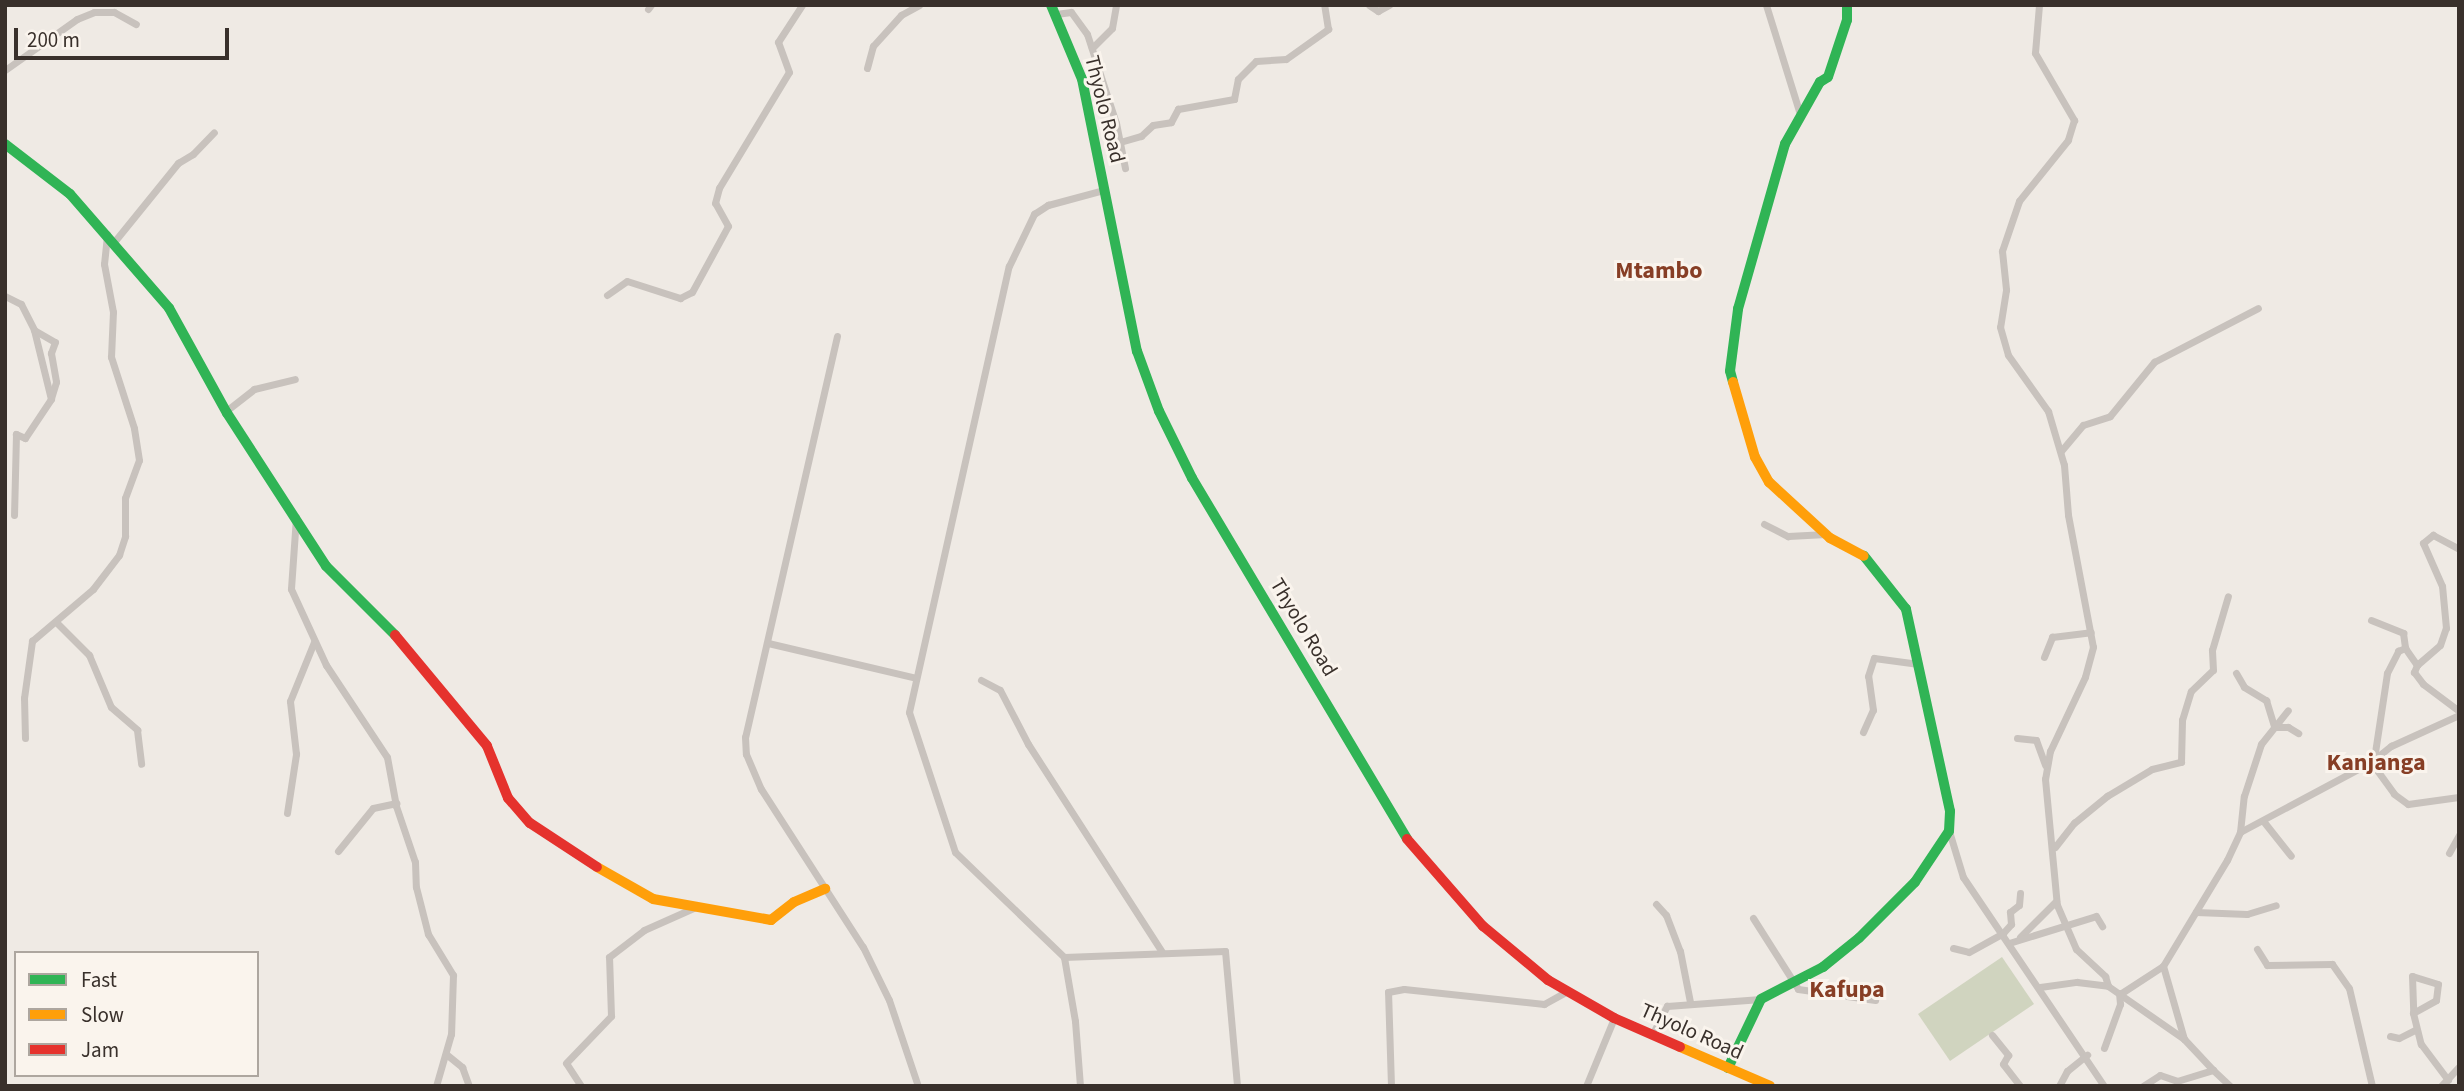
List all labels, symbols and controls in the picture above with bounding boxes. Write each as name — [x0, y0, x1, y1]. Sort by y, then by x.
scale bar — [18, 14, 233, 58]
text: 200 m — [27, 25, 80, 55]
street label: Thyolo Road — [1079, 53, 1131, 165]
district label: Mtambo — [1615, 257, 1703, 285]
street label: Thyolo Road — [1265, 573, 1343, 681]
district label: Kanjanga — [2326, 749, 2426, 777]
legend — [14, 951, 259, 1077]
text: Fast — [81, 965, 117, 995]
district label: Kafupa — [1809, 976, 1885, 1004]
street label: Thyolo Road — [1637, 997, 1747, 1065]
text: Slow — [81, 1000, 124, 1030]
text: Jam — [81, 1035, 119, 1065]

